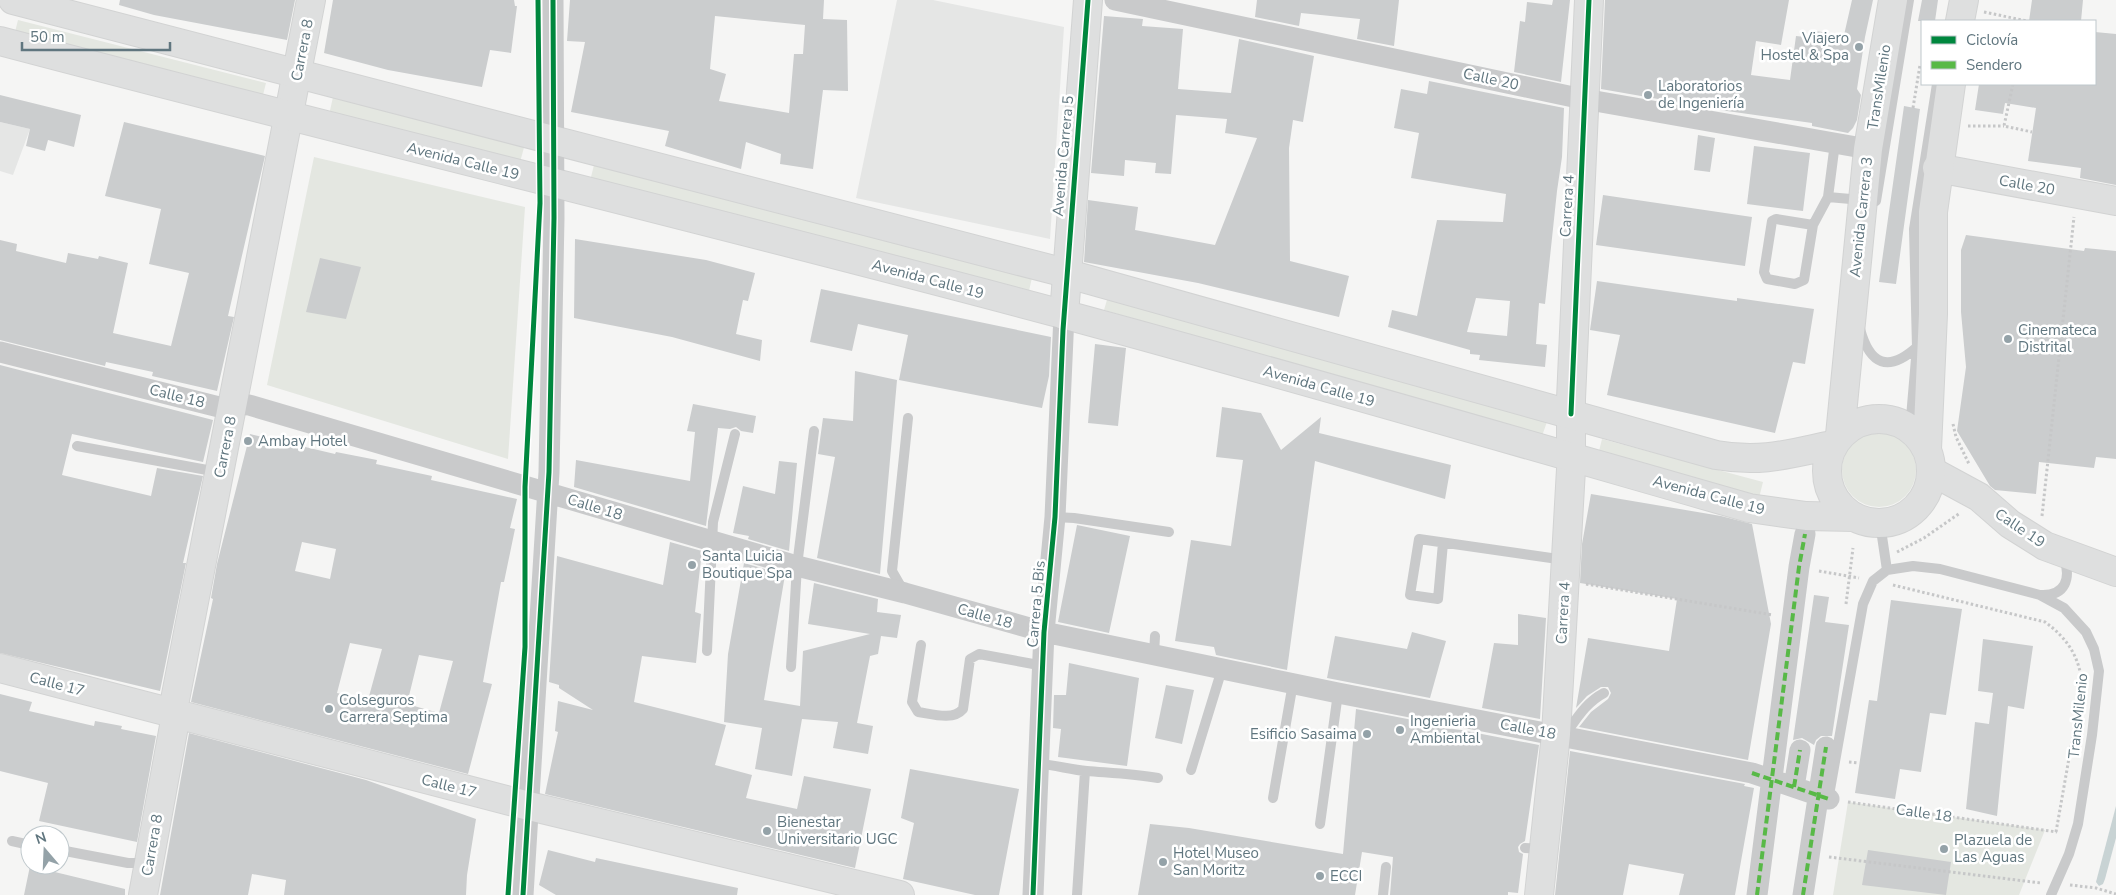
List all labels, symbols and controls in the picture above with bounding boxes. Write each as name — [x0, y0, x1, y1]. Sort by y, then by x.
street label: Carrera 8 — [286, 17, 318, 83]
scale bar — [22, 20, 170, 52]
legend — [1921, 20, 2096, 85]
text: 50 m — [30, 27, 65, 47]
place label: Viajero Hostel & Spa — [1760, 28, 1849, 65]
text: Ciclovía — [1966, 30, 2018, 50]
marker: Viajero Hostel & Spa — [1853, 41, 1865, 53]
street label: TransMilenio — [1862, 43, 1896, 131]
text: Sendero — [1966, 55, 2022, 75]
street label: Calle 20 — [1461, 63, 1521, 95]
place label: Laboratorios de Ingeniería — [1658, 76, 1745, 113]
marker: Laboratorios de Ingeniería — [1642, 89, 1654, 101]
street label: Avenida Carrera 5 — [1048, 95, 1078, 217]
street label: Avenida Calle 19 — [405, 137, 521, 185]
street label: Avenida Carrera 3 — [1845, 156, 1877, 278]
street label: Calle 20 — [1997, 170, 2057, 200]
street label: Carrera 4 — [1555, 174, 1579, 238]
street label: Avenida Calle 19 — [870, 254, 986, 304]
place label: Cinemateca Distrital — [2018, 320, 2097, 357]
marker: Cinemateca Distrital — [2002, 333, 2014, 345]
street label: Avenida Calle 19 — [1261, 361, 1377, 411]
street label: Calle 18 — [147, 379, 207, 413]
street label: Carrera 8 — [209, 414, 241, 480]
place label: Ambay Hotel — [258, 431, 348, 451]
marker: Ambay Hotel — [242, 435, 254, 447]
street label: Avenida Calle 19 — [1651, 470, 1767, 520]
street label: Calle 18 — [565, 489, 625, 525]
street label: Calle 19 — [1991, 504, 2049, 552]
place label: Santa Luicia Boutique Spa — [702, 546, 793, 583]
marker: Santa Luicia Boutique Spa — [686, 559, 698, 571]
street label: Carrera 5 Bis — [1022, 560, 1050, 648]
street label: Carrera 4 — [1551, 581, 1575, 645]
street label: Calle 18 — [955, 599, 1015, 633]
street label: Calle 17 — [27, 667, 87, 701]
street label: TransMilenio — [2064, 672, 2092, 760]
place label: Colseguros Carrera Septima — [339, 690, 448, 727]
marker: Colseguros Carrera Septima — [323, 703, 335, 715]
place label: Ingenieria Ambiental — [1410, 711, 1481, 748]
street label: Calle 18 — [1498, 714, 1558, 744]
place label: Esificio Sasaima — [1250, 724, 1357, 744]
marker: Ingenieria Ambiental — [1394, 724, 1406, 736]
marker: Esificio Sasaima — [1361, 728, 1373, 740]
street label: Calle 17 — [419, 769, 479, 803]
street label: Calle 18 — [1895, 799, 1953, 827]
street label: Carrera 8 — [137, 812, 167, 878]
place label: Bienestar Universitario UGC — [777, 812, 898, 849]
north arrow — [20, 825, 70, 875]
marker: Bienestar Universitario UGC — [761, 825, 773, 837]
text: N — [33, 827, 49, 849]
place label: Plazuela de Las Aguas — [1954, 830, 2032, 867]
place label: Hotel Museo San Moritz — [1173, 843, 1259, 880]
marker: Plazuela de Las Aguas — [1938, 843, 1950, 855]
marker: Hotel Museo San Moritz — [1157, 856, 1169, 868]
place label: ECCI — [1330, 866, 1362, 886]
marker: ECCI — [1314, 870, 1326, 882]

